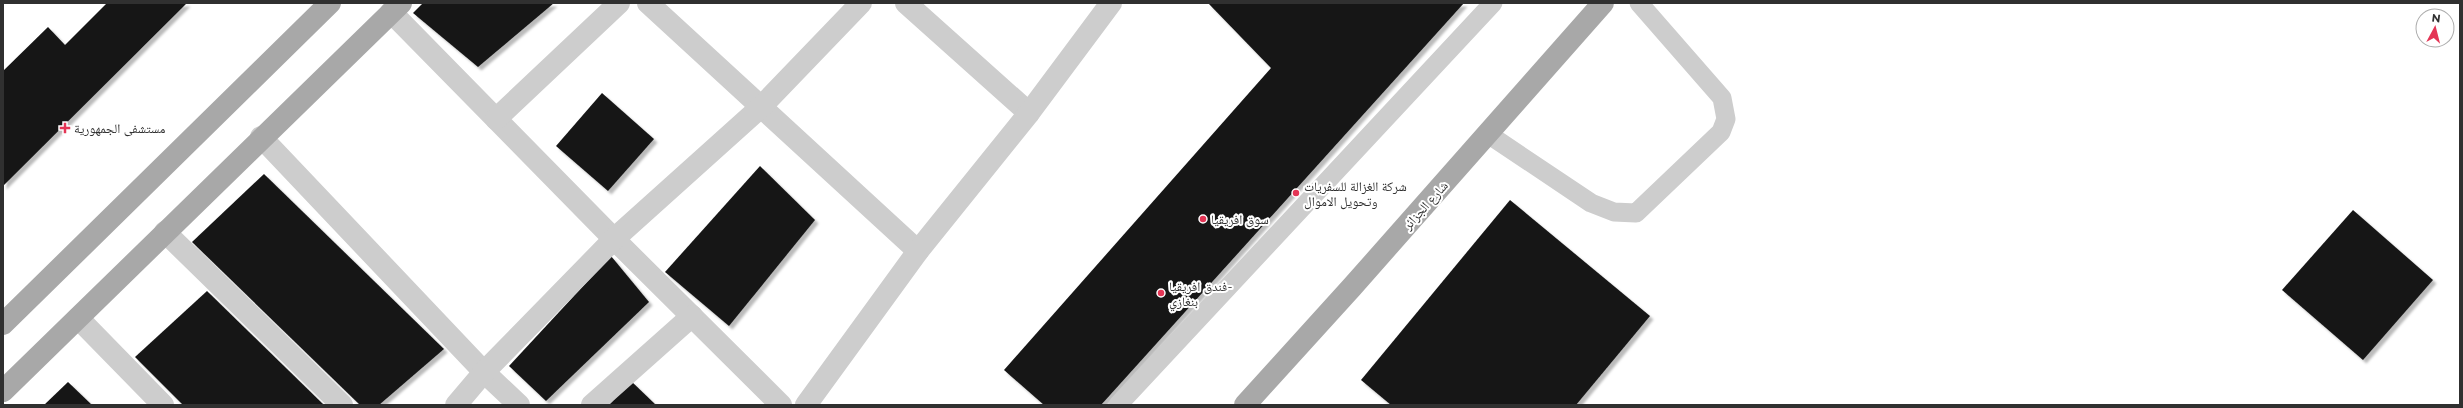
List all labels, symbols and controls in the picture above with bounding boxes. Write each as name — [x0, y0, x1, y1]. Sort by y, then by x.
north arrow — [2415, 8, 2455, 48]
text: N — [2431, 11, 2441, 26]
place label: مستشفى الجمهورية — [74, 120, 166, 137]
marker: مستشفى الجمهورية — [59, 122, 71, 134]
street label: شارع الجزائر — [1398, 177, 1452, 235]
place label: شركة الغزالة للسفريات وتحويل الاموال — [1304, 178, 1407, 210]
marker: شركة الغزالة للسفريات وتحويل الاموال — [1291, 188, 1301, 198]
place label: سوق افريقيا — [1211, 211, 1269, 228]
marker: سوق افريقيا — [1198, 214, 1208, 224]
place label: فندق افريقيا- بنغازي — [1169, 278, 1233, 312]
marker: فندق افريقيا- بنغازي — [1156, 288, 1166, 298]

